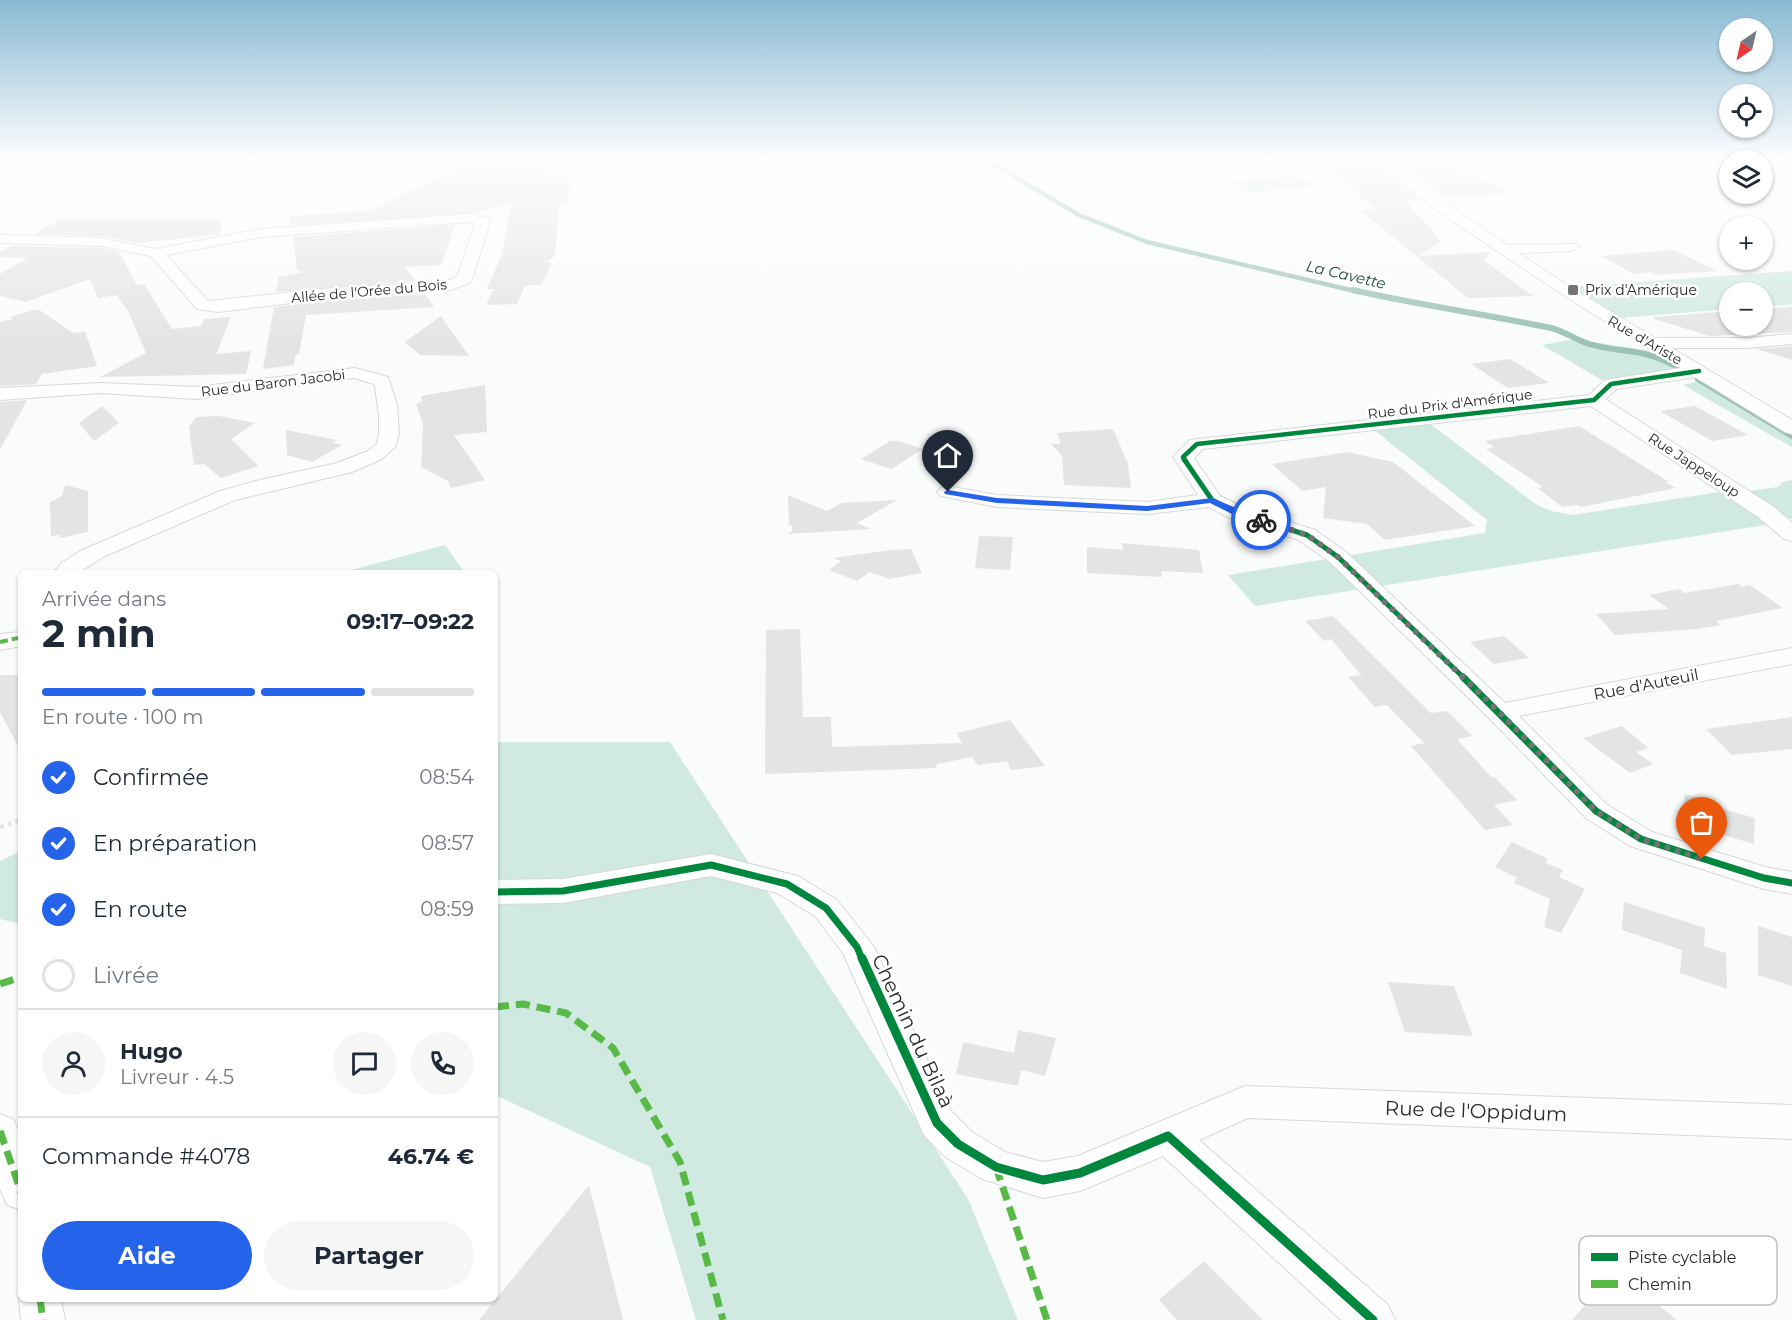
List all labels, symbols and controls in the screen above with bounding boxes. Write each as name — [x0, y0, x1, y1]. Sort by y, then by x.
north arrow — [1719, 18, 1773, 72]
map controls — [1719, 18, 1773, 336]
button: locate — [1719, 84, 1773, 138]
button: layers — [1719, 150, 1773, 204]
button: + — [1719, 216, 1773, 270]
water label: La Cavette — [1304, 256, 1388, 293]
street label: Allée de l'Orée du Bois — [290, 275, 448, 307]
place label: Prix d'Amérique — [1585, 281, 1697, 299]
button: − — [1719, 282, 1773, 336]
marker: Prix d'Amérique — [1566, 283, 1580, 297]
street label: Rue d'Ariste — [1604, 311, 1686, 369]
street label: Rue du Baron Jacobi — [200, 365, 346, 401]
street label: Rue du Prix d'Amérique — [1366, 385, 1534, 423]
street label: Rue Jappeloup — [1645, 429, 1743, 501]
pin — [922, 430, 973, 492]
icon: home — [931, 439, 964, 472]
courier — [1231, 490, 1291, 550]
icon: bike — [1245, 504, 1278, 537]
text: Arrivée dans — [42, 587, 166, 611]
text: 09:17–09:22 — [346, 608, 474, 635]
text: 2 min — [42, 609, 156, 657]
street label: Rue d'Auteuil — [1592, 665, 1700, 704]
text: En route · 100 m — [42, 705, 203, 729]
icon: check — [42, 761, 75, 794]
text: Confirmée — [93, 764, 209, 791]
text: 08:54 — [419, 765, 474, 789]
pin — [1676, 797, 1727, 859]
icon: bag — [1685, 806, 1718, 839]
icon: check — [42, 827, 75, 860]
text: En préparation — [93, 830, 257, 857]
text: 08:57 — [421, 831, 474, 855]
icon: check — [42, 893, 75, 926]
text: En route — [93, 896, 187, 923]
text: 08:59 — [420, 897, 474, 921]
street label: Chemin du Bilaà — [867, 950, 959, 1112]
text: Livrée — [93, 962, 159, 989]
button: person — [42, 1032, 105, 1095]
button: chat — [333, 1032, 396, 1095]
button: phone — [411, 1032, 474, 1095]
text: Hugo — [120, 1038, 183, 1065]
text: Livreur · 4.5 — [120, 1065, 234, 1089]
street label: Rue de l'Oppidum — [1384, 1096, 1568, 1126]
text: Commande #4078 — [42, 1143, 250, 1170]
text: 46.74 € — [388, 1143, 474, 1170]
button: Aide — [42, 1221, 252, 1290]
button: Partager — [264, 1221, 474, 1290]
legend — [1579, 1236, 1777, 1305]
text: Piste cyclable — [1628, 1248, 1736, 1267]
text: Chemin — [1628, 1275, 1692, 1294]

